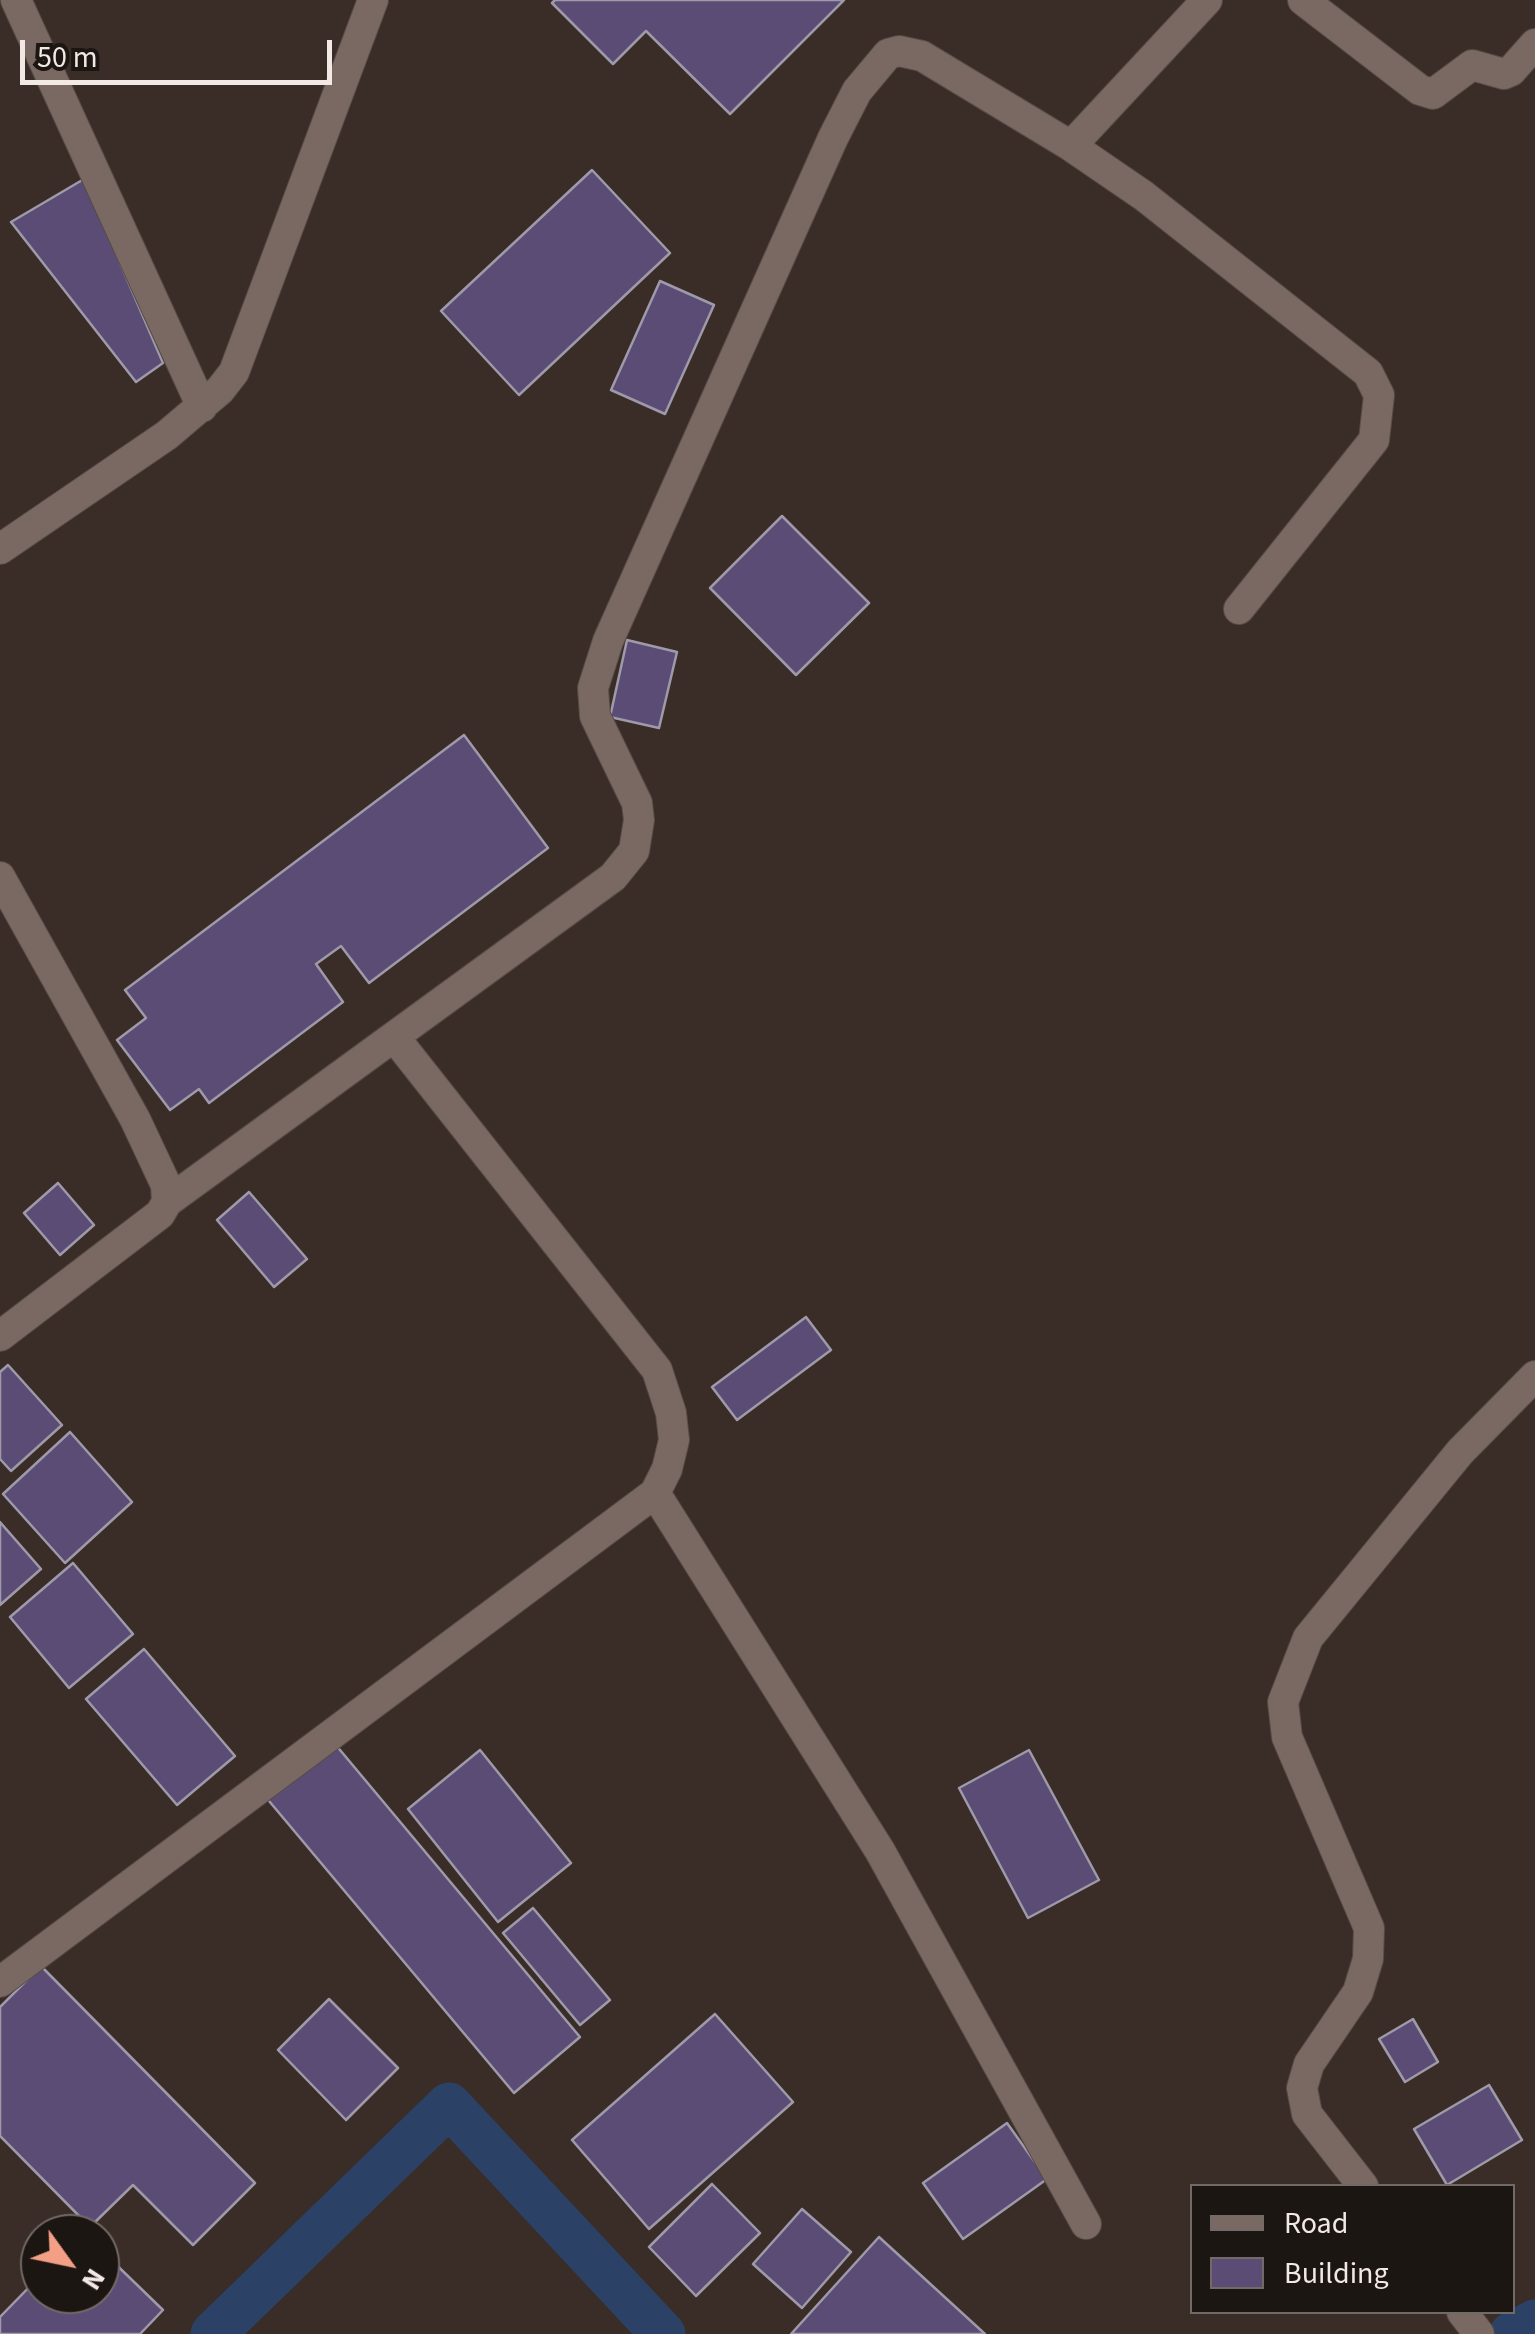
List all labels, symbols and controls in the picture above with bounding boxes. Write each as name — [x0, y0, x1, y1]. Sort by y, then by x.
scale bar — [25, 20, 338, 82]
text: 50 m — [37, 36, 98, 79]
legend — [1190, 2184, 1515, 2314]
text: Road — [1284, 2202, 1348, 2245]
north arrow — [20, 2214, 120, 2314]
text: Building — [1284, 2252, 1389, 2295]
text: N — [72, 2261, 115, 2298]

